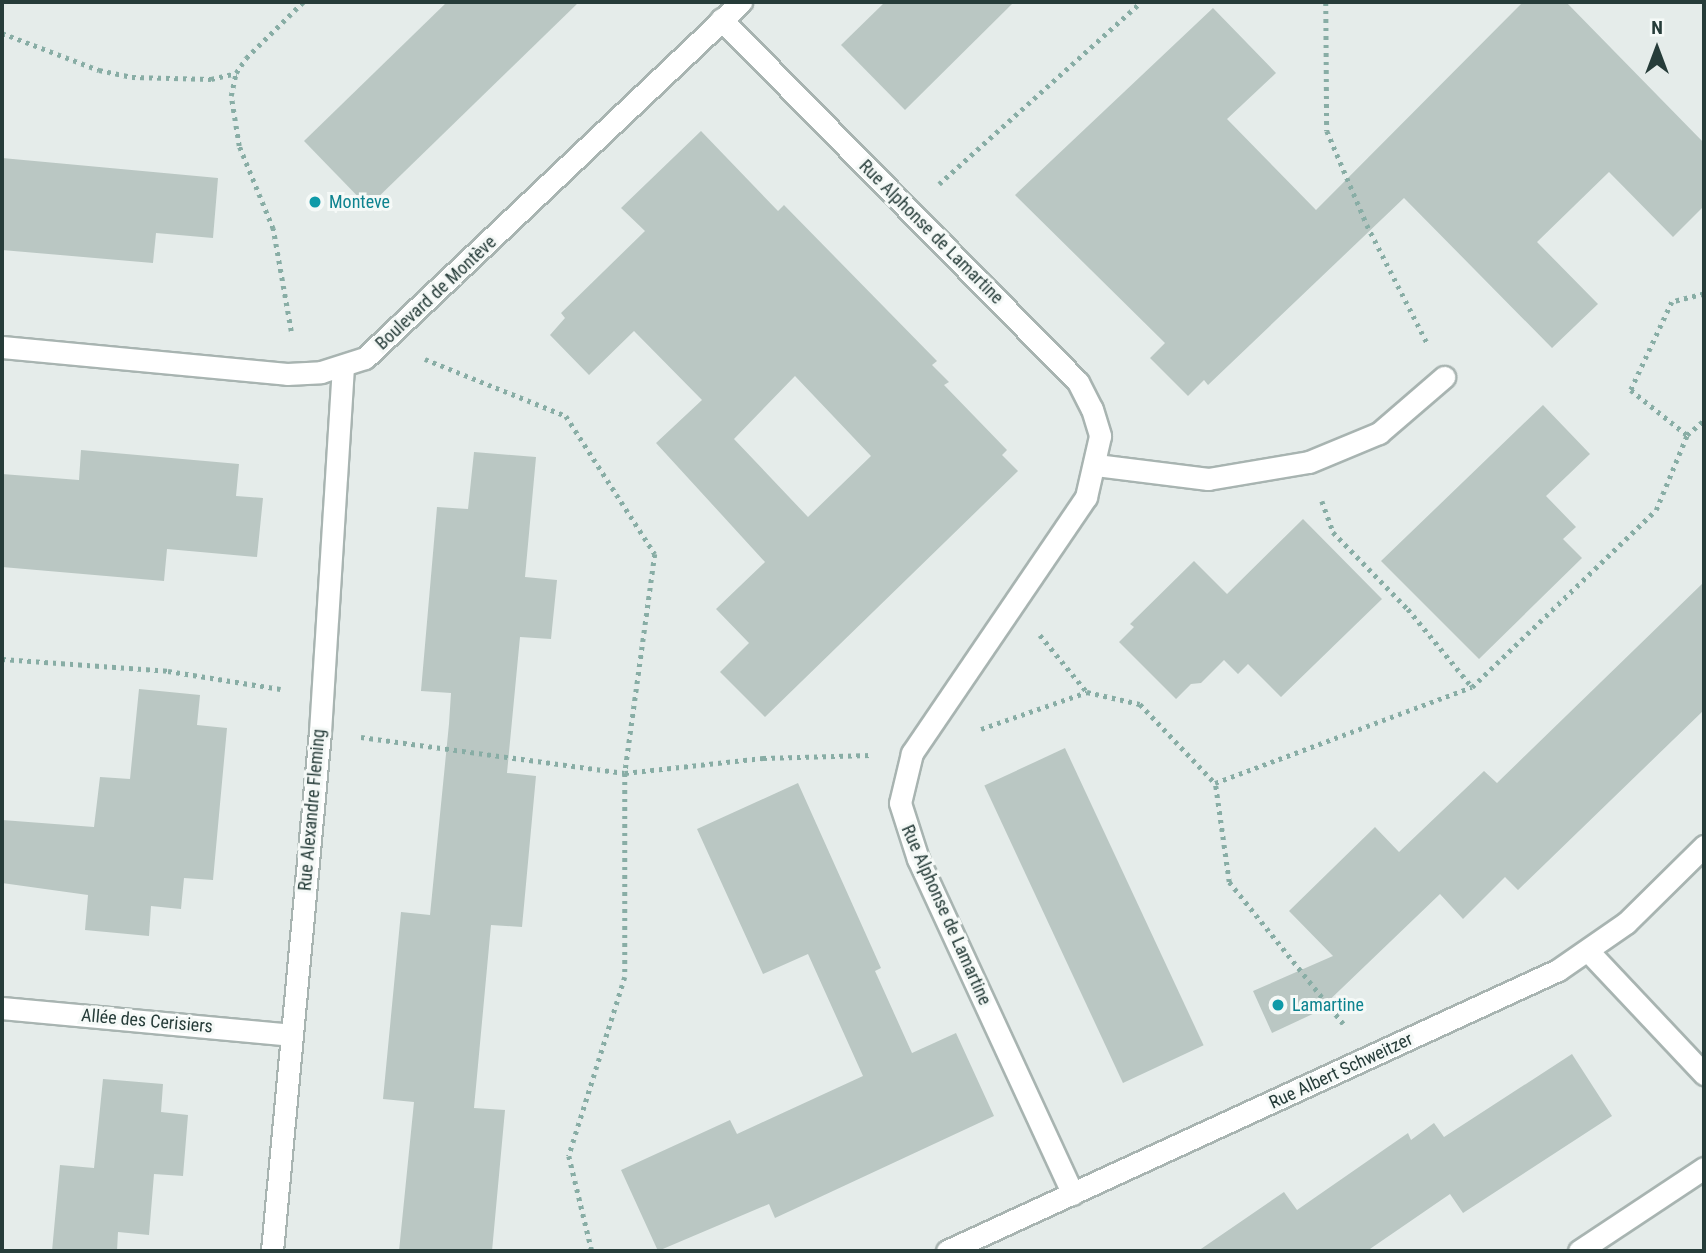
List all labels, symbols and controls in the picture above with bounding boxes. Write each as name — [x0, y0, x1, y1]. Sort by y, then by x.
north arrow — [1622, 14, 1692, 84]
text: N — [1651, 16, 1663, 39]
street label: Rue Alphonse de Lamartine — [854, 155, 1008, 309]
place label: Monteve — [329, 191, 390, 213]
marker: Monteve — [307, 194, 323, 210]
street label: Boulevard de Montève — [371, 232, 501, 354]
street label: Rue Alexandre Fleming — [294, 728, 330, 892]
street label: Rue Alphonse de Lamartine — [897, 822, 995, 1008]
place label: Lamartine — [1292, 994, 1364, 1016]
marker: Lamartine — [1270, 997, 1286, 1013]
street label: Allée des Cerisiers — [80, 1004, 214, 1038]
street label: Rue Albert Schweitzer — [1266, 1028, 1416, 1114]

